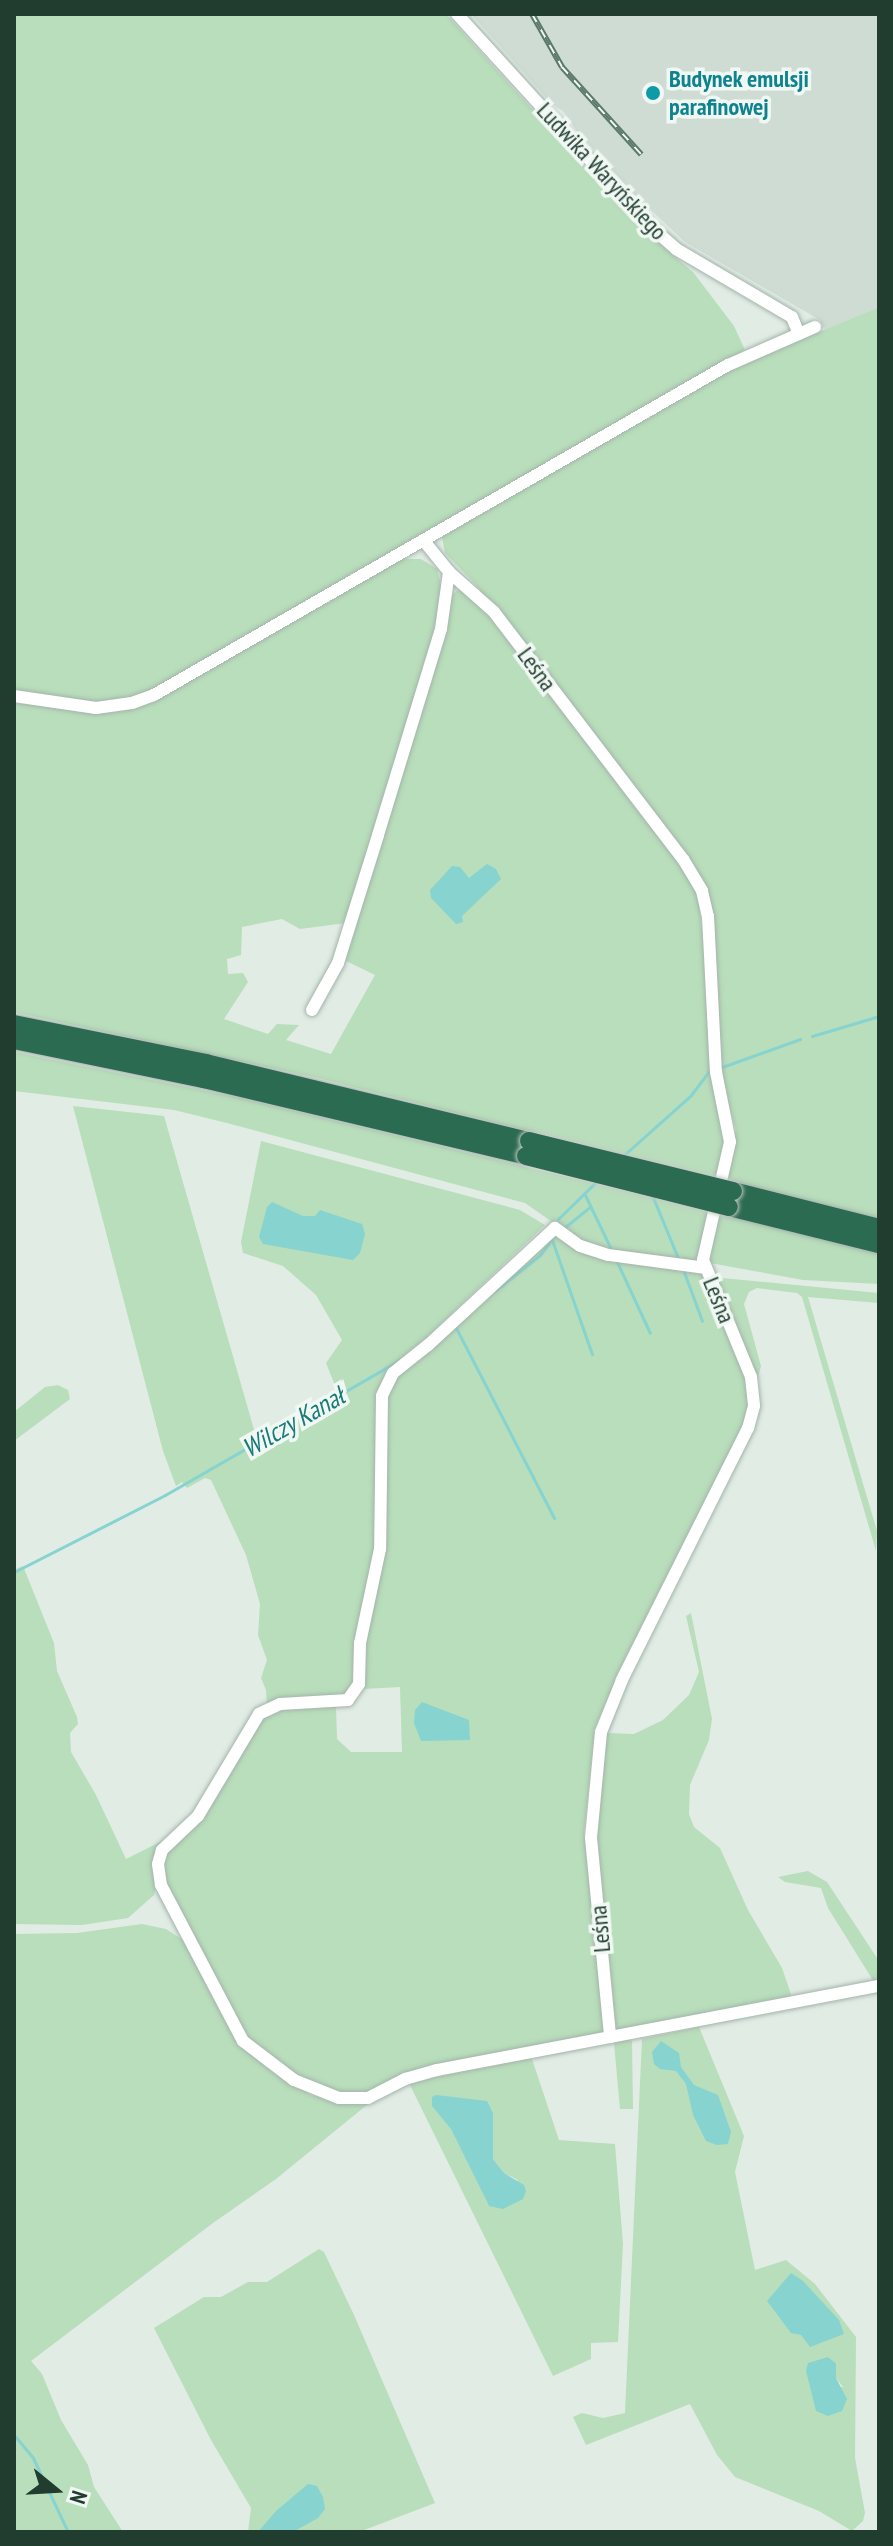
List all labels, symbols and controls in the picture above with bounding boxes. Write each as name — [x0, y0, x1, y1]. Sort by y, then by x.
place label: Budynek emulsji parafinowej — [669, 65, 810, 121]
marker: Budynek emulsji parafinowej — [644, 84, 662, 102]
street label: Ludwika Waryńskiego — [531, 96, 673, 246]
street label: Leśna — [512, 641, 562, 697]
street label: Leśna — [697, 1273, 741, 1327]
water label: Wilczy Kanał — [236, 1380, 350, 1464]
street label: Leśna — [584, 1904, 616, 1954]
north arrow — [16, 2450, 96, 2530]
text: N — [64, 2487, 94, 2507]

